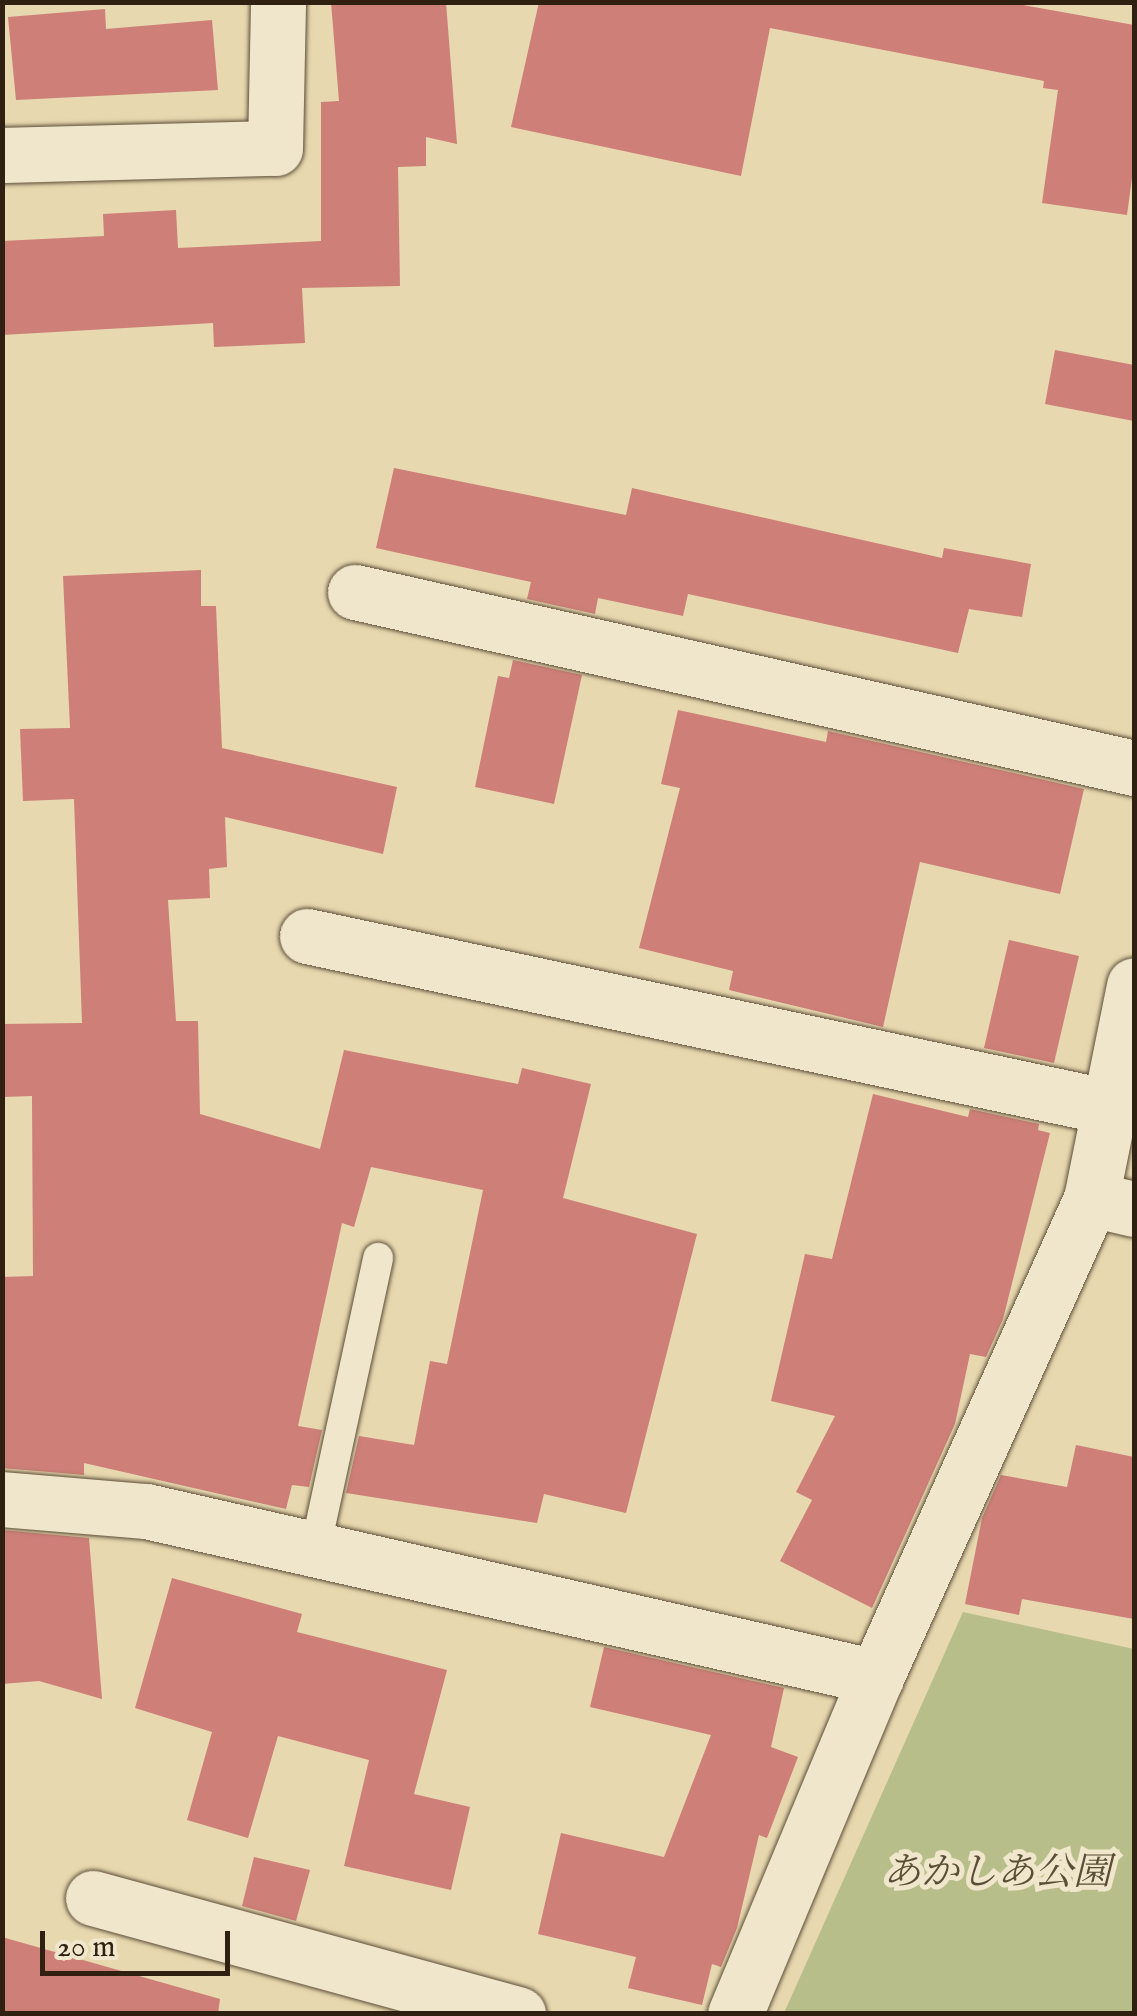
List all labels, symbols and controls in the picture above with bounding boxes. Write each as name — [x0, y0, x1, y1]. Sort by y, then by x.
park label: あかしあ公園 — [883, 1852, 1111, 1898]
scale bar — [45, 1911, 235, 1973]
text: 20 m — [57, 1929, 116, 1967]

